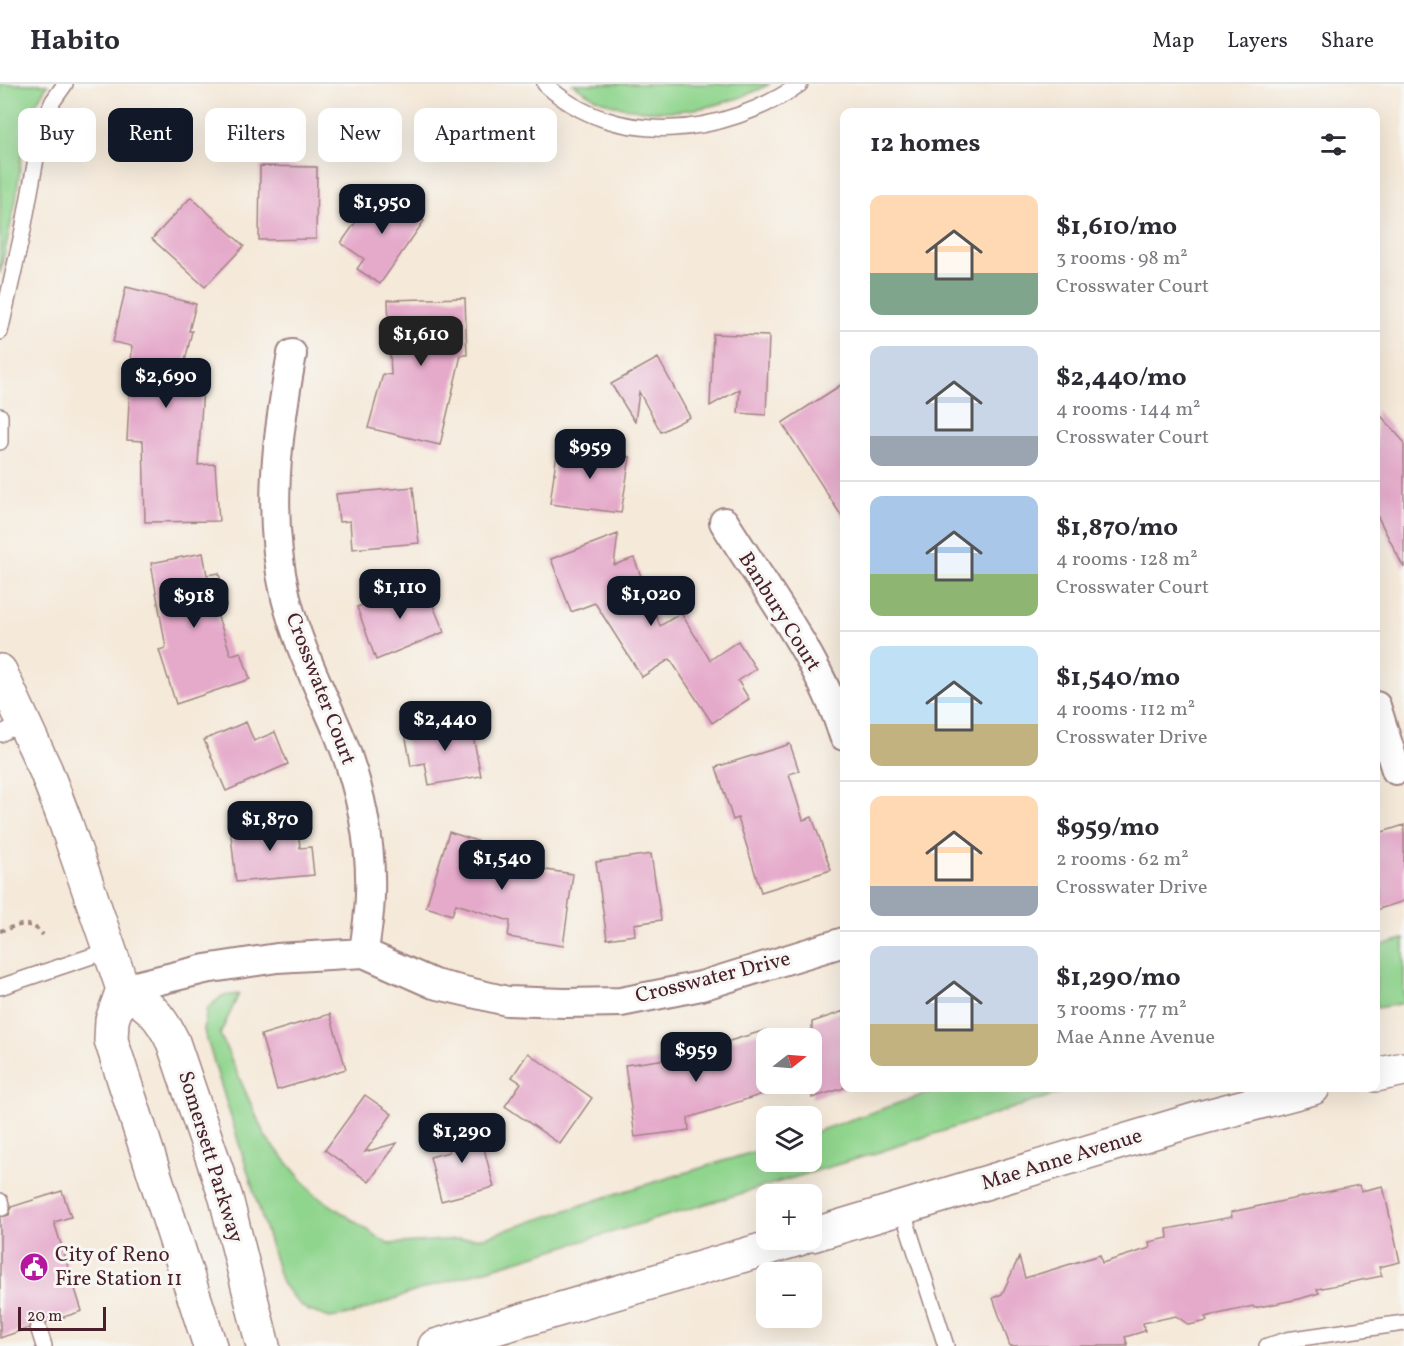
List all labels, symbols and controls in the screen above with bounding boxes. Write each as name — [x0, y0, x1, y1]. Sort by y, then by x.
text: Habito — [30, 22, 120, 61]
text: Map — [1152, 27, 1194, 56]
text: Layers — [1227, 27, 1288, 56]
text: Share — [1321, 27, 1374, 56]
chip: Buy — [18, 108, 96, 162]
chip: Rent — [108, 108, 193, 162]
chip: Filters — [205, 108, 306, 162]
chip: New — [318, 108, 402, 162]
chip: Apartment — [414, 108, 557, 162]
text: 12 homes — [870, 126, 981, 162]
icon: filters — [1317, 128, 1350, 161]
pin: $1,950 — [333, 184, 431, 235]
text: $1,950 — [353, 189, 411, 217]
text: $1,610/mo — [1056, 209, 1177, 245]
icon: home — [918, 219, 990, 291]
text: 3 rooms · 98 m² — [1056, 245, 1188, 273]
text: Crosswater Court — [1056, 273, 1209, 301]
pin: $1,610 — [372, 316, 470, 367]
text: $1,610 — [393, 321, 449, 349]
pin: $2,690 — [117, 358, 215, 409]
text: $2,440/mo — [1056, 360, 1187, 396]
text: $2,690 — [135, 363, 197, 391]
icon: home — [918, 370, 990, 442]
text: 4 rooms · 144 m² — [1056, 396, 1201, 424]
text: Crosswater Court — [1056, 424, 1209, 452]
pin: $959 — [554, 429, 626, 480]
text: $959 — [569, 434, 611, 462]
text: $1,870/mo — [1056, 510, 1178, 546]
icon: home — [918, 520, 990, 592]
text: 4 rooms · 128 m² — [1056, 546, 1198, 574]
street label: Banbury Court — [731, 547, 827, 677]
pin: $1,110 — [351, 569, 449, 620]
text: $1,110 — [373, 574, 427, 602]
text: Crosswater Court — [1056, 574, 1209, 602]
pin: $1,020 — [602, 576, 700, 627]
pin: $918 — [158, 578, 230, 629]
text: $1,020 — [621, 581, 681, 609]
text: $918 — [173, 583, 215, 611]
street label: Crosswater Court — [278, 609, 362, 769]
text: $1,540/mo — [1056, 660, 1180, 696]
icon: home — [918, 670, 990, 742]
text: 4 rooms · 112 m² — [1056, 696, 1195, 724]
pin: $2,440 — [396, 701, 494, 752]
text: $2,440 — [413, 706, 477, 734]
text: Crosswater Drive — [1056, 724, 1207, 752]
pin: $1,870 — [221, 801, 319, 852]
text: $1,870 — [241, 806, 299, 834]
text: $959/mo — [1056, 810, 1159, 846]
icon: home — [918, 820, 990, 892]
pin: $1,540 — [453, 840, 551, 891]
text: $1,540 — [473, 845, 531, 873]
text: 2 rooms · 62 m² — [1056, 846, 1189, 874]
text: Crosswater Drive — [1056, 874, 1207, 902]
street label: Crosswater Drive — [632, 945, 794, 1011]
text: $1,290/mo — [1056, 960, 1181, 996]
icon: home — [918, 970, 990, 1042]
text: 3 rooms · 77 m² — [1056, 996, 1187, 1024]
text: Mae Anne Avenue — [1056, 1024, 1215, 1052]
north arrow — [756, 1028, 822, 1094]
map controls — [756, 1028, 822, 1328]
pin: $959 — [660, 1032, 732, 1083]
text: $959 — [675, 1037, 717, 1065]
street label: Somersett Parkway — [170, 1068, 250, 1247]
button: layers — [756, 1106, 822, 1172]
pin: $1,290 — [413, 1113, 511, 1164]
text: $1,290 — [433, 1118, 491, 1146]
street label: Mae Anne Avenue — [978, 1122, 1146, 1198]
button: + — [756, 1184, 822, 1250]
place label: City of Reno Fire Station 11 — [55, 1241, 182, 1294]
public building icon: City of Reno Fire Station 11 — [18, 1251, 50, 1283]
button: − — [756, 1262, 822, 1328]
scale bar — [18, 1304, 106, 1332]
text: 20 m — [27, 1306, 62, 1328]

